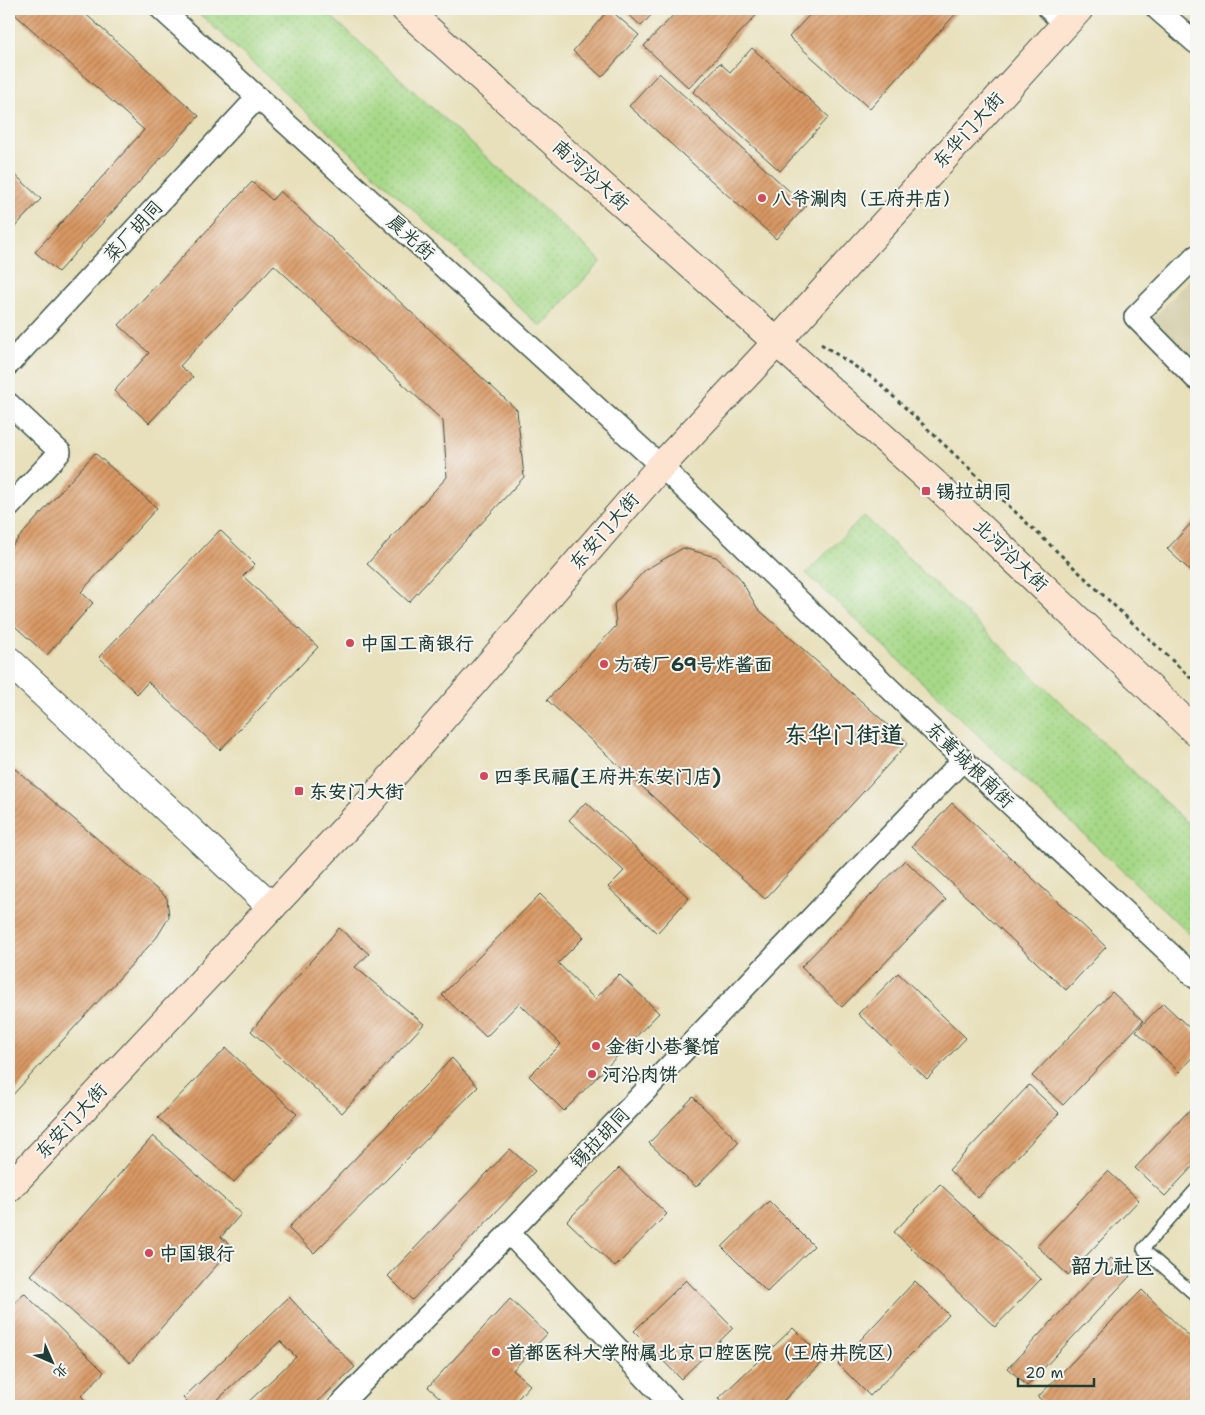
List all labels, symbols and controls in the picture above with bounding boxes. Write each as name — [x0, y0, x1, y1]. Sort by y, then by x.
street label: 东华门大街 — [927, 86, 1009, 174]
street label: 南河沿大街 — [547, 134, 635, 216]
place label: 八爷涮肉（王府井店） — [772, 186, 962, 211]
marker: 八爷涮肉（王府井店） — [756, 192, 768, 204]
street label: 菜厂胡同 — [98, 195, 168, 267]
street label: 晨光街 — [381, 209, 441, 265]
place label: 锡拉胡同 — [936, 479, 1012, 504]
marker: 锡拉胡同 — [920, 485, 932, 497]
street label: 东安门大街 — [563, 487, 645, 575]
street label: 北河沿大街 — [968, 513, 1054, 597]
place label: 中国工商银行 — [360, 631, 474, 656]
marker: 中国工商银行 — [344, 637, 356, 649]
place label: 方砖厂69号炸酱面 — [614, 652, 773, 677]
marker: 方砖厂69号炸酱面 — [598, 658, 610, 670]
street label: 东黄城根南街 — [920, 716, 1020, 814]
district label: 东华门街道 — [784, 719, 904, 751]
place label: 四季民福(王府井东安门店) — [494, 764, 721, 789]
marker: 四季民福(王府井东安门店) — [478, 770, 490, 782]
place label: 东安门大街 — [309, 779, 404, 804]
marker: 东安门大街 — [293, 785, 305, 797]
place label: 金街小巷餐馆 — [606, 1034, 720, 1059]
marker: 金街小巷餐馆 — [590, 1040, 602, 1052]
place label: 河沿肉饼 — [602, 1062, 678, 1087]
marker: 河沿肉饼 — [586, 1068, 598, 1080]
street label: 东安门大街 — [29, 1078, 113, 1164]
street label: 锡拉胡同 — [565, 1102, 635, 1174]
place label: 中国银行 — [159, 1241, 235, 1266]
marker: 中国银行 — [143, 1247, 155, 1259]
district label: 韶九社区 — [1071, 1252, 1155, 1280]
north arrow — [28, 1338, 78, 1388]
place label: 首都医科大学附属北京口腔医院（王府井院区） — [506, 1340, 905, 1365]
marker: 首都医科大学附属北京口腔医院（王府井院区） — [490, 1346, 502, 1358]
scale bar — [1018, 1355, 1094, 1387]
text: 北 — [50, 1360, 73, 1383]
text: 20 m — [1025, 1363, 1064, 1383]

